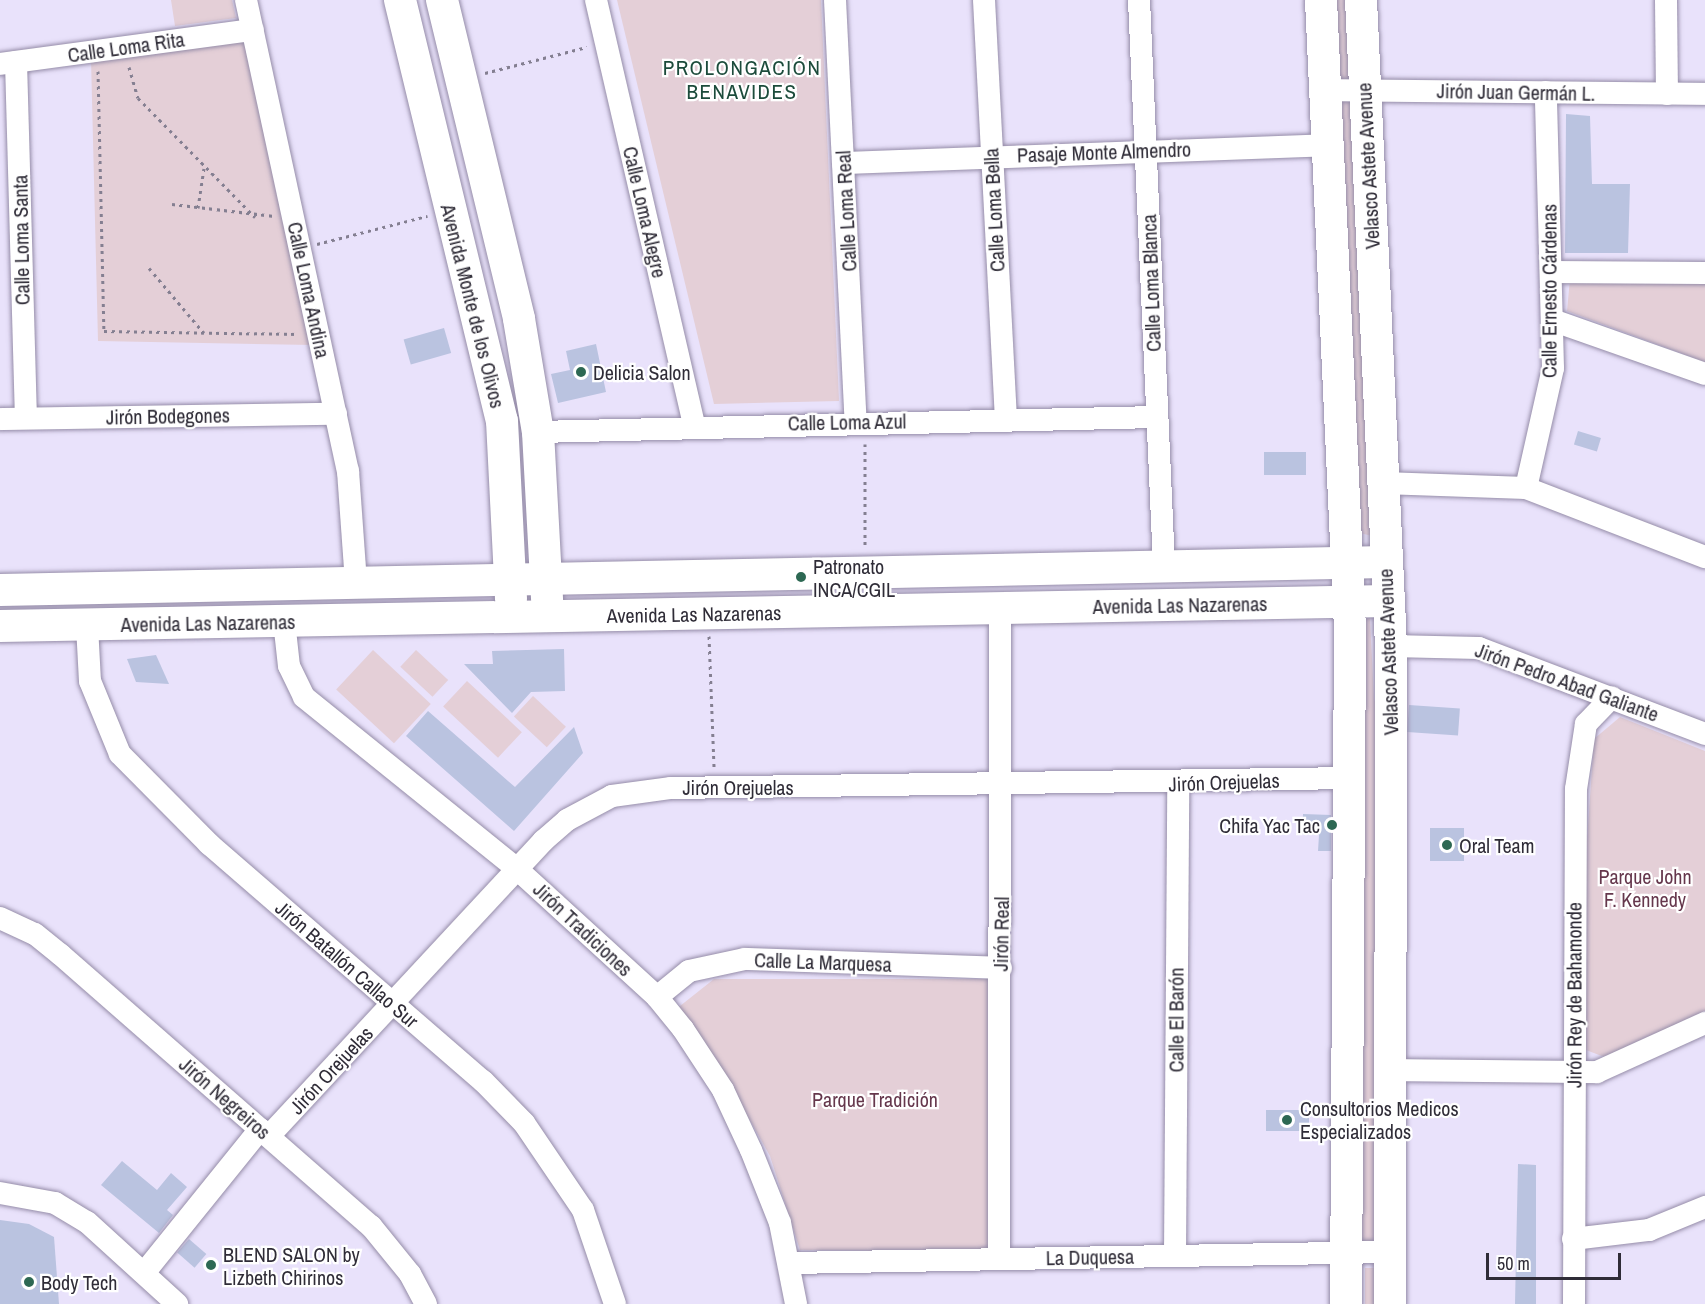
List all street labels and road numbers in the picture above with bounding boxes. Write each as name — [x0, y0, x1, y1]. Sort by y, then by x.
street label: Calle Loma Rita — [66, 27, 186, 67]
street label: Jirón Juan Germán L. — [1436, 79, 1596, 105]
street label: Velasco Astete Avenue — [1352, 81, 1384, 251]
street label: Pasaje Monte Almendro — [1016, 137, 1192, 167]
street label: Calle Loma Alegre — [618, 144, 672, 280]
street label: Calle Loma Bella — [979, 147, 1009, 273]
street label: Calle Loma Real — [831, 150, 861, 272]
street label: Calle Loma Santa — [8, 175, 34, 305]
street label: Avenida Monte de los Olivos — [436, 202, 510, 410]
street label: Calle Ernesto Cárdenas — [1537, 204, 1561, 378]
street label: Calle Loma Blanca — [1137, 214, 1165, 352]
street label: Calle Loma Andina — [283, 219, 335, 361]
street label: Jirón Bodegones — [106, 403, 230, 429]
street label: Calle Loma Azul — [787, 409, 907, 435]
street label: Velasco Astete Avenue — [1373, 567, 1403, 737]
street label: Avenida Las Nazarenas — [1092, 591, 1268, 619]
street label: Avenida Las Nazarenas — [606, 600, 782, 628]
street label: Avenida Las Nazarenas — [120, 609, 296, 637]
street label: Jirón Pedro Abad Galiante — [1472, 638, 1662, 726]
street label: Jirón Orejuelas — [1168, 768, 1280, 796]
street label: Jirón Orejuelas — [682, 775, 794, 799]
street label: Jirón Tradiciones — [528, 877, 638, 981]
street label: Jirón Batallón Callao Sur — [271, 895, 423, 1033]
street label: Jirón Real — [988, 896, 1014, 972]
street label: Jirón Rey de Bahamonde — [1562, 902, 1586, 1088]
street label: Calle La Marquesa — [754, 948, 892, 976]
street label: Calle El Barón — [1164, 968, 1188, 1072]
street label: Jirón Orejuelas — [284, 1021, 378, 1119]
street label: Jirón Negreiros — [174, 1052, 276, 1144]
street label: La Duquesa — [1046, 1244, 1134, 1270]

